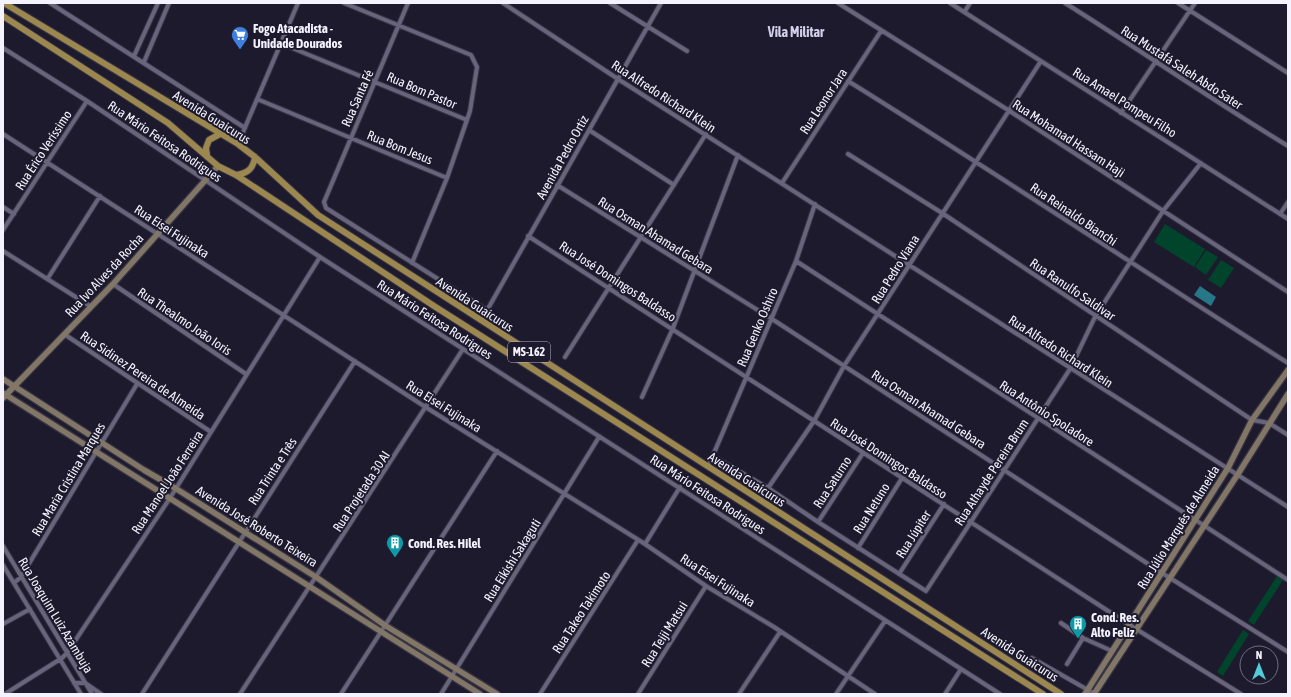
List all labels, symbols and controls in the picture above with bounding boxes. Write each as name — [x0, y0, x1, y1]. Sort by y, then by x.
place label: Fogo Atacadista - Unidade Dourados — [253, 21, 343, 51]
street label: Rua Mustafá Saleh Abdo Sater — [1118, 23, 1245, 112]
district label: Vila Militar — [767, 24, 825, 40]
supermarket icon: Fogo Atacadista - Unidade Dourados — [230, 25, 250, 50]
street label: Rua Alfredo Richard Klein — [609, 57, 719, 136]
street label: Rua Amael Pompeu Filho — [1070, 64, 1179, 140]
street label: Rua Leonor Jara — [797, 66, 850, 137]
street label: Rua Santa Fé — [338, 67, 377, 129]
street label: Rua Bom Pastor — [385, 69, 459, 112]
street label: Avenida Guaicurus — [170, 88, 254, 148]
street label: Rua Mohamad Hassam Haji — [1010, 97, 1128, 180]
street label: Rua Mário Feitosa Rodrigues — [105, 98, 225, 185]
street label: Rua Érico Veríssimo — [12, 108, 75, 193]
street label: Avenida Pedro Ortiz — [533, 112, 592, 202]
street label: Rua Bom Jesus — [365, 127, 435, 168]
street label: Rua Reinaldo Bianchi — [1028, 180, 1120, 249]
street label: Rua Osman Ahamad Gebara — [595, 194, 716, 277]
street label: Rua Eisei Fujinaka — [132, 202, 212, 261]
street label: Rua Ivo Alves da Rocha — [62, 231, 147, 320]
street label: Rua Pedro Viana — [868, 232, 923, 306]
street label: Rua José Domingos Baldasso — [557, 238, 679, 325]
street label: Rua Ranulfo Saldivar — [1027, 255, 1118, 324]
street label: Avenida Guaicurus — [433, 274, 516, 335]
street label: Rua Mário Feitosa Rodrigues — [374, 277, 495, 362]
street label: Rua Thealmo João Ioris — [135, 284, 235, 359]
street label: Rua Genko Oshiro — [734, 285, 781, 369]
street label: Rua Alfredo Richard Klein — [1006, 312, 1116, 391]
street label: Rua Sidinez Pereira de Almeida — [77, 328, 208, 423]
road number: MS-162 — [508, 342, 550, 362]
street label: Rua Osman Ahamad Gebara — [869, 367, 989, 452]
street label: Rua Eisei Fujinaka — [403, 377, 484, 436]
street label: Rua Antônio Spoladore — [997, 377, 1097, 450]
street label: Rua José Domingos Baldasso — [828, 415, 950, 502]
street label: Rua Athayde Pereira Brum — [951, 416, 1031, 528]
street label: Rua Maria Cristina Marques — [29, 419, 108, 539]
street label: Rua Manoel João Ferreira — [128, 428, 206, 537]
street label: Rua Trinta e Três — [245, 434, 300, 508]
street label: Rua Projetada 30 AI — [330, 448, 393, 534]
street label: Avenida Guaicurus — [705, 449, 788, 510]
street label: Rua Mário Feitosa Rodrigues — [647, 452, 768, 537]
street label: Rua Saturno — [810, 454, 855, 511]
street label: Rua Júlio Marquês de Almeida — [1134, 463, 1223, 592]
street label: Rua Netuno — [850, 480, 893, 536]
street label: Avenida José Roberto Teixeira — [193, 483, 320, 570]
street label: Rua Júpiter — [893, 507, 934, 561]
street label: Rua Eikishi Sakaguti — [481, 516, 544, 605]
building icon: Cond. Res. Hilel — [385, 533, 405, 558]
place label: Cond. Res. Hilel — [408, 536, 481, 551]
street label: Rua Eisei Fujinaka — [678, 551, 758, 610]
street label: Rua Joaquim Luiz Azambuja — [15, 555, 96, 676]
street label: Rua Takeo Takimoto — [549, 568, 614, 656]
street label: Rua Teiji Matsui — [638, 599, 691, 670]
place label: Cond. Res. Alto Feliz — [1090, 610, 1140, 640]
building icon: Cond. Res. Alto Feliz — [1068, 614, 1088, 639]
street label: Avenida Guaicurus — [978, 624, 1061, 685]
north arrow — [1239, 645, 1279, 685]
text: N — [1256, 649, 1262, 661]

